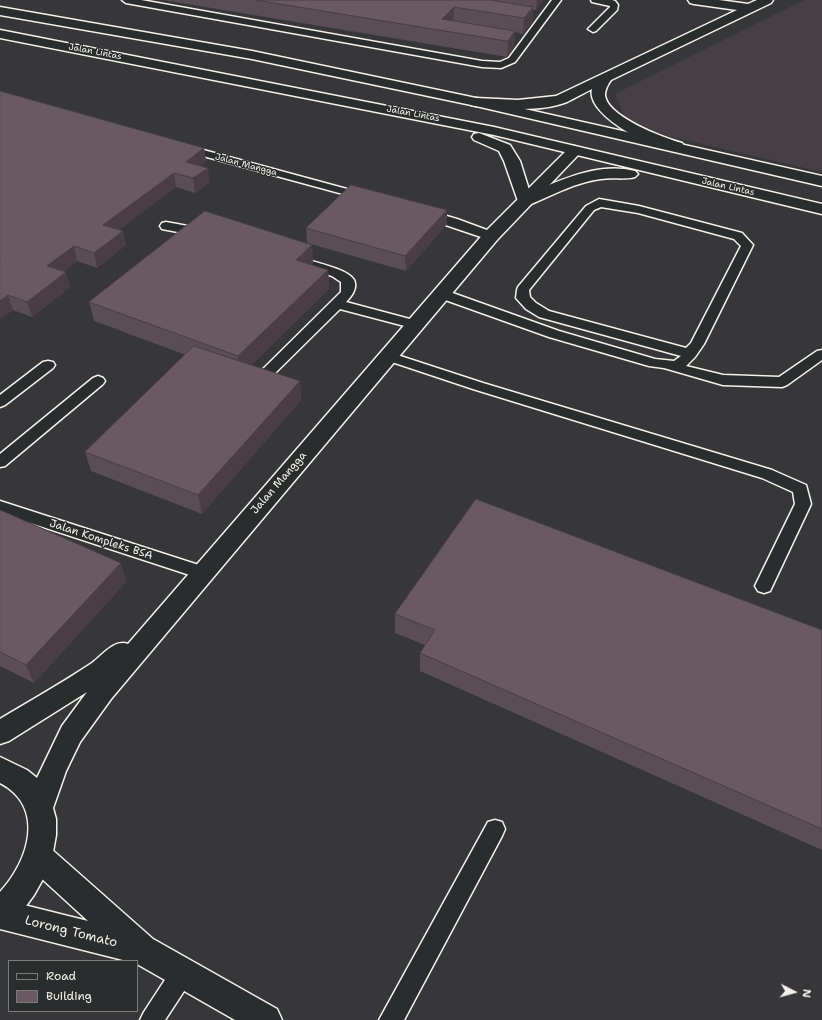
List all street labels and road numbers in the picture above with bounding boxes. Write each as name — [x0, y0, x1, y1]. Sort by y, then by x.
street label: Jalan Lintas — [67, 42, 123, 62]
street label: Jalan Lintas — [385, 104, 441, 124]
street label: Jalan Mangga — [214, 152, 278, 178]
street label: Jalan Lintas — [700, 176, 756, 198]
street label: Jalan Mangga — [248, 449, 310, 517]
street label: Jalan Kompleks BSA — [48, 517, 154, 563]
street label: Lorong Tomato — [23, 913, 119, 951]

